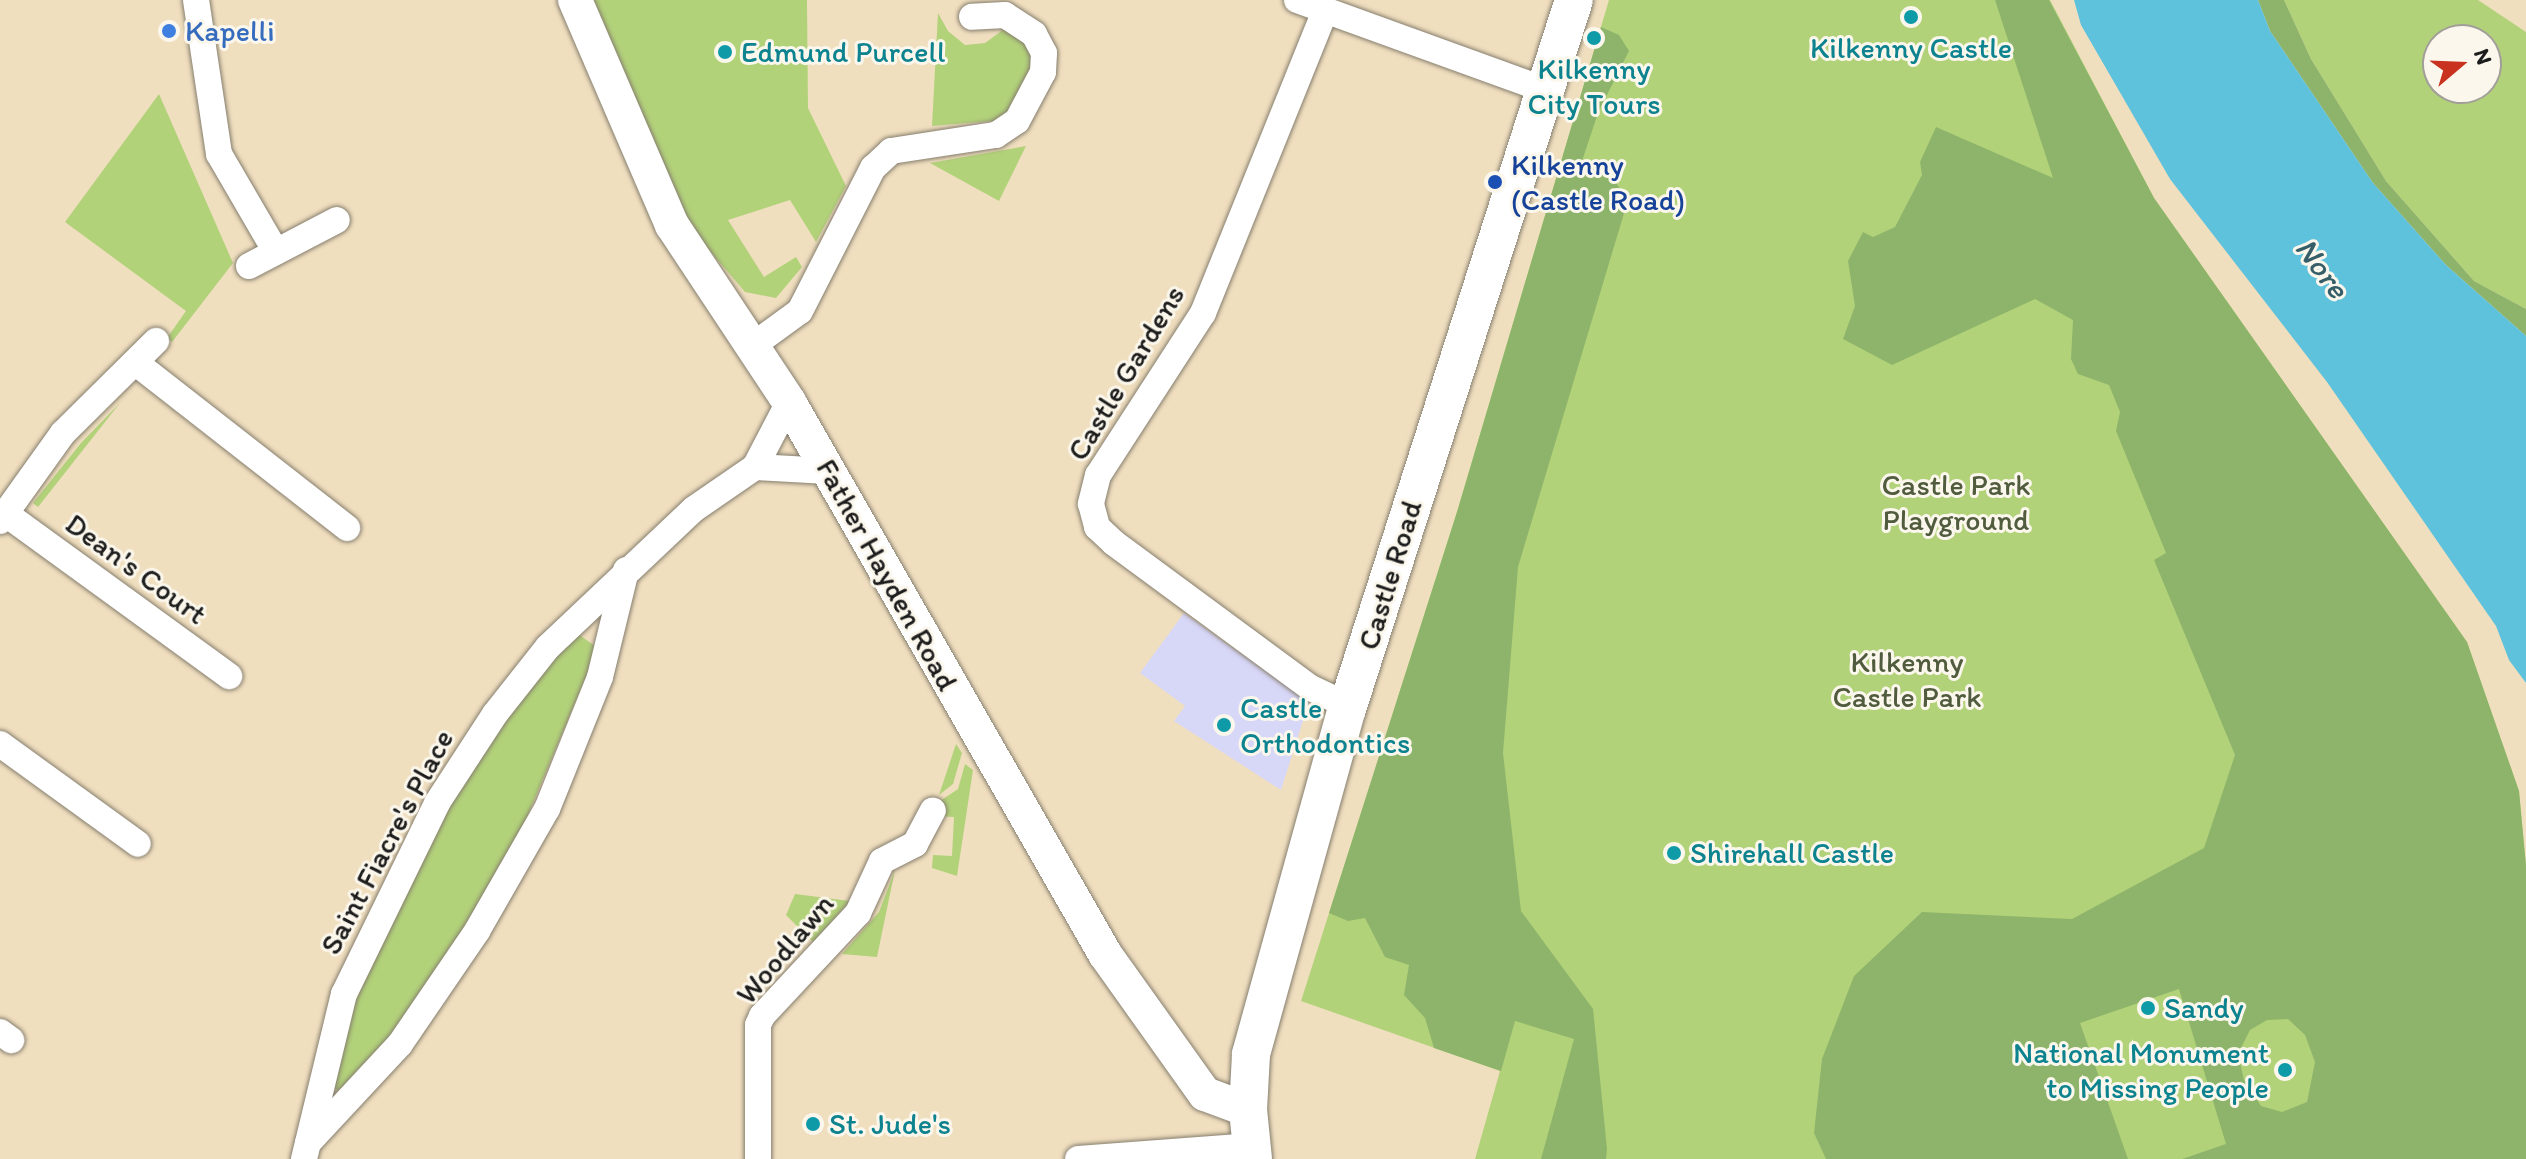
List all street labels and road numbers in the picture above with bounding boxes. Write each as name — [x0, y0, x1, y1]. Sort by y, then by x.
street label: Castle Gardens — [1060, 279, 1192, 467]
street label: Father Hayden Road — [809, 453, 965, 697]
street label: Castle Road — [1350, 496, 1430, 654]
street label: Dean's Court — [58, 506, 214, 632]
street label: Saint Fiacre's Place — [313, 724, 461, 960]
street label: Woodlawn — [728, 886, 842, 1012]

